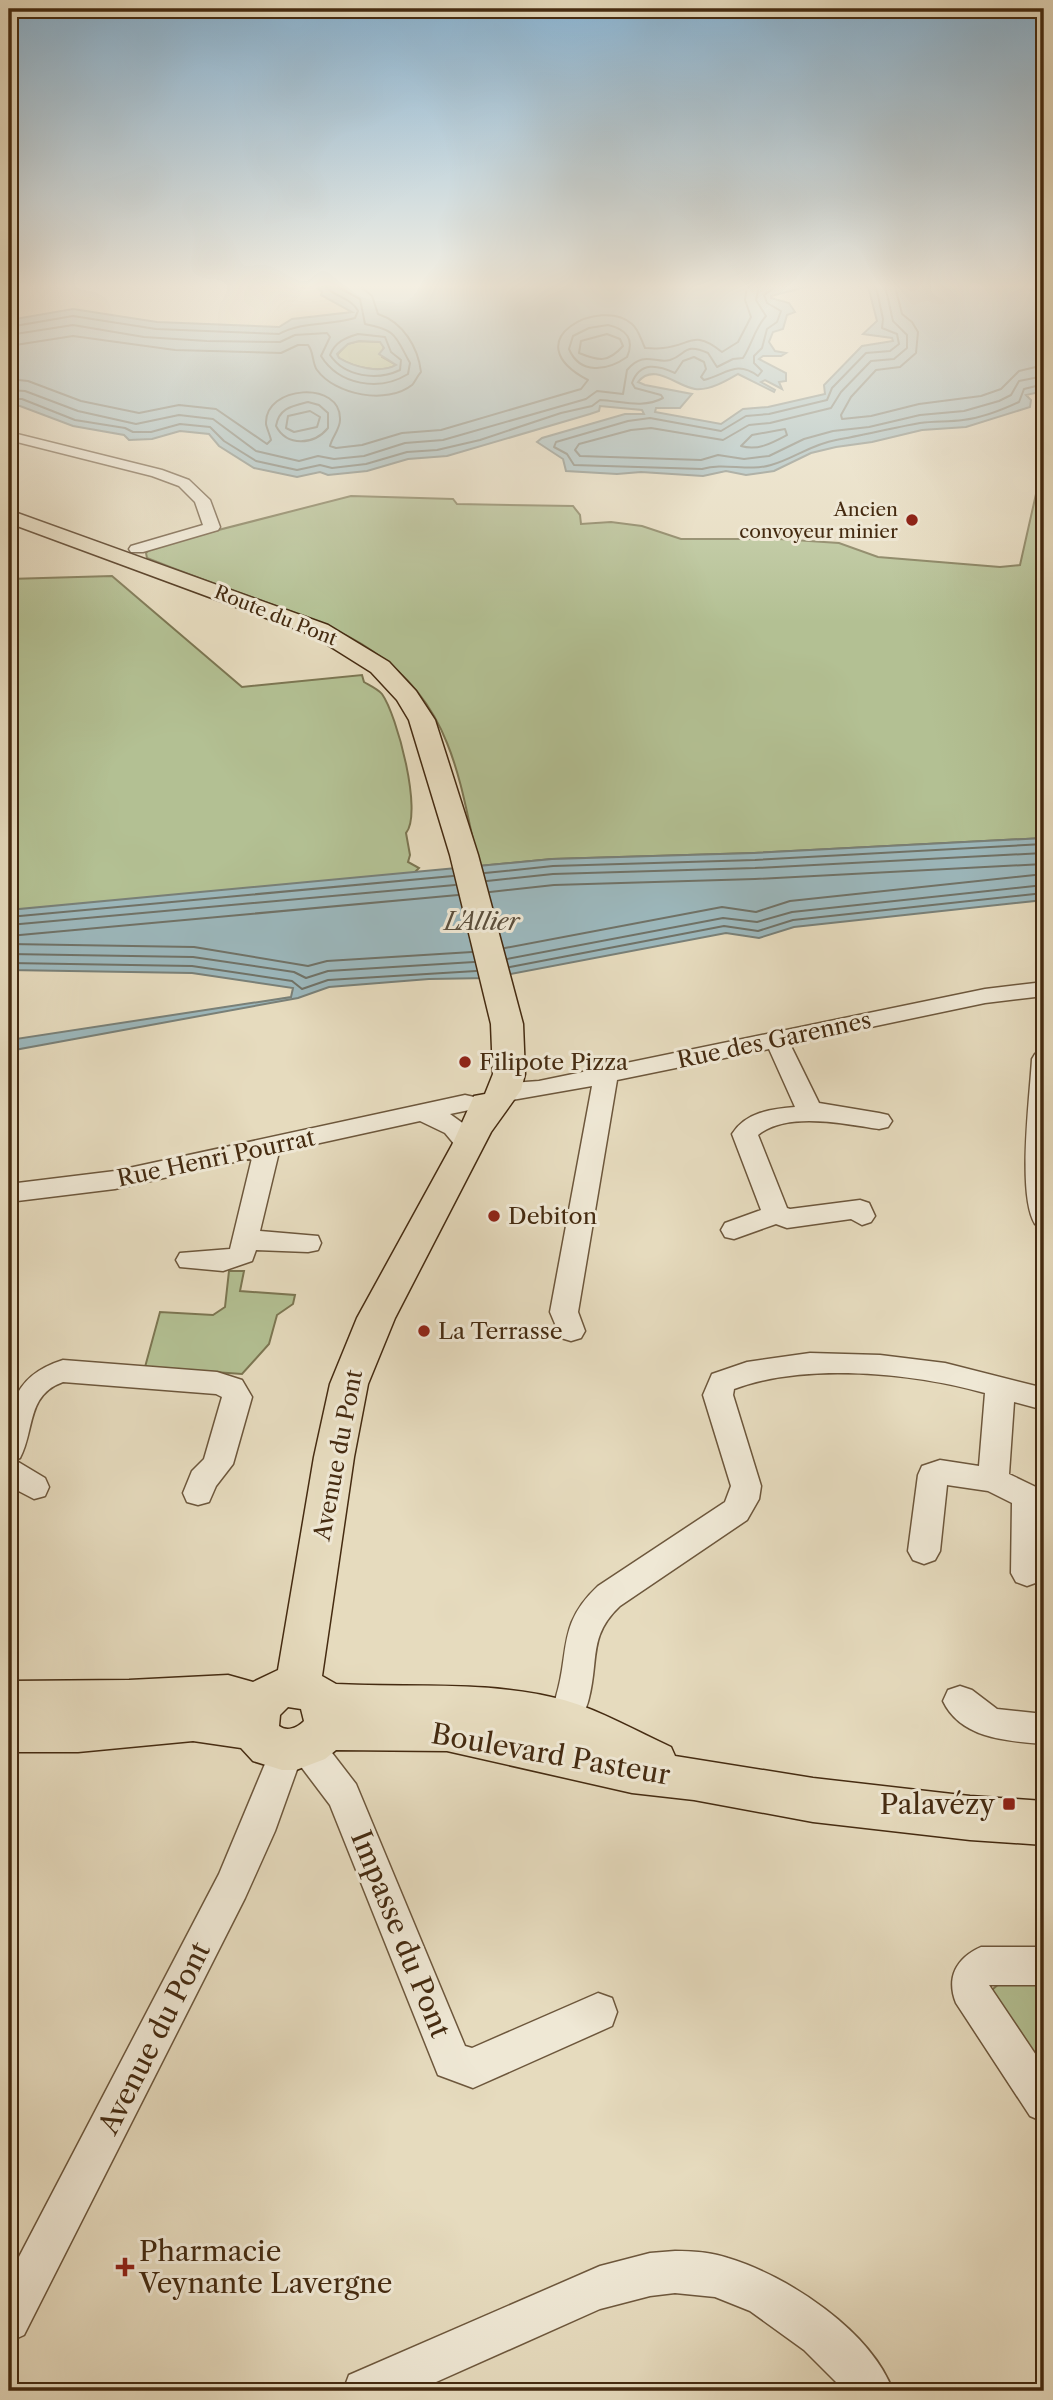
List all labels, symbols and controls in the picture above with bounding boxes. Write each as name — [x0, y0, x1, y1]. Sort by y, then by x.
place label: Ancien convoyeur minier — [739, 498, 898, 543]
marker: Ancien convoyeur minier — [904, 512, 920, 528]
street label: Route du Pont — [211, 580, 341, 651]
water label: L'Allier — [442, 907, 522, 936]
street label: Rue des Garennes — [674, 1006, 874, 1074]
place label: Filipote Pizza — [479, 1048, 629, 1076]
marker: Filipote Pizza — [457, 1054, 473, 1070]
street label: Rue Henri Pourrat — [114, 1123, 318, 1193]
place label: Debiton — [508, 1202, 597, 1230]
marker: Debiton — [486, 1208, 502, 1224]
place label: La Terrasse — [438, 1317, 563, 1345]
marker: La Terrasse — [416, 1323, 432, 1339]
street label: Avenue du Pont — [308, 1367, 368, 1544]
street label: Boulevard Pasteur — [429, 1716, 673, 1792]
place label: Palavézy — [880, 1787, 995, 1821]
marker: Palavézy — [1001, 1796, 1017, 1812]
street label: Impasse du Pont — [344, 1825, 458, 2043]
street label: Avenue du Pont — [90, 1936, 217, 2141]
place label: Pharmacie Veynante Lavergne — [138, 2234, 392, 2300]
marker: Pharmacie Veynante Lavergne — [117, 2259, 133, 2275]

